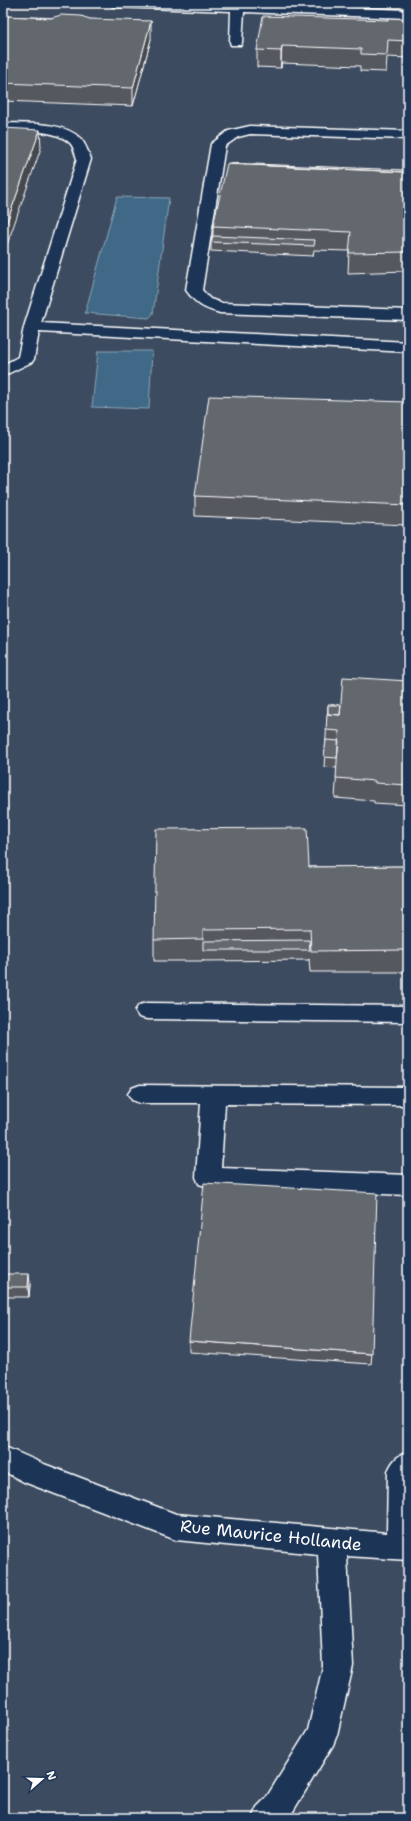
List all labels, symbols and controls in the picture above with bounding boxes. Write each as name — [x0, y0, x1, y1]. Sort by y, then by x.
street label: Rue Maurice Hollande — [179, 1515, 363, 1555]
north arrow — [22, 1759, 62, 1799]
text: N — [42, 1769, 60, 1783]

